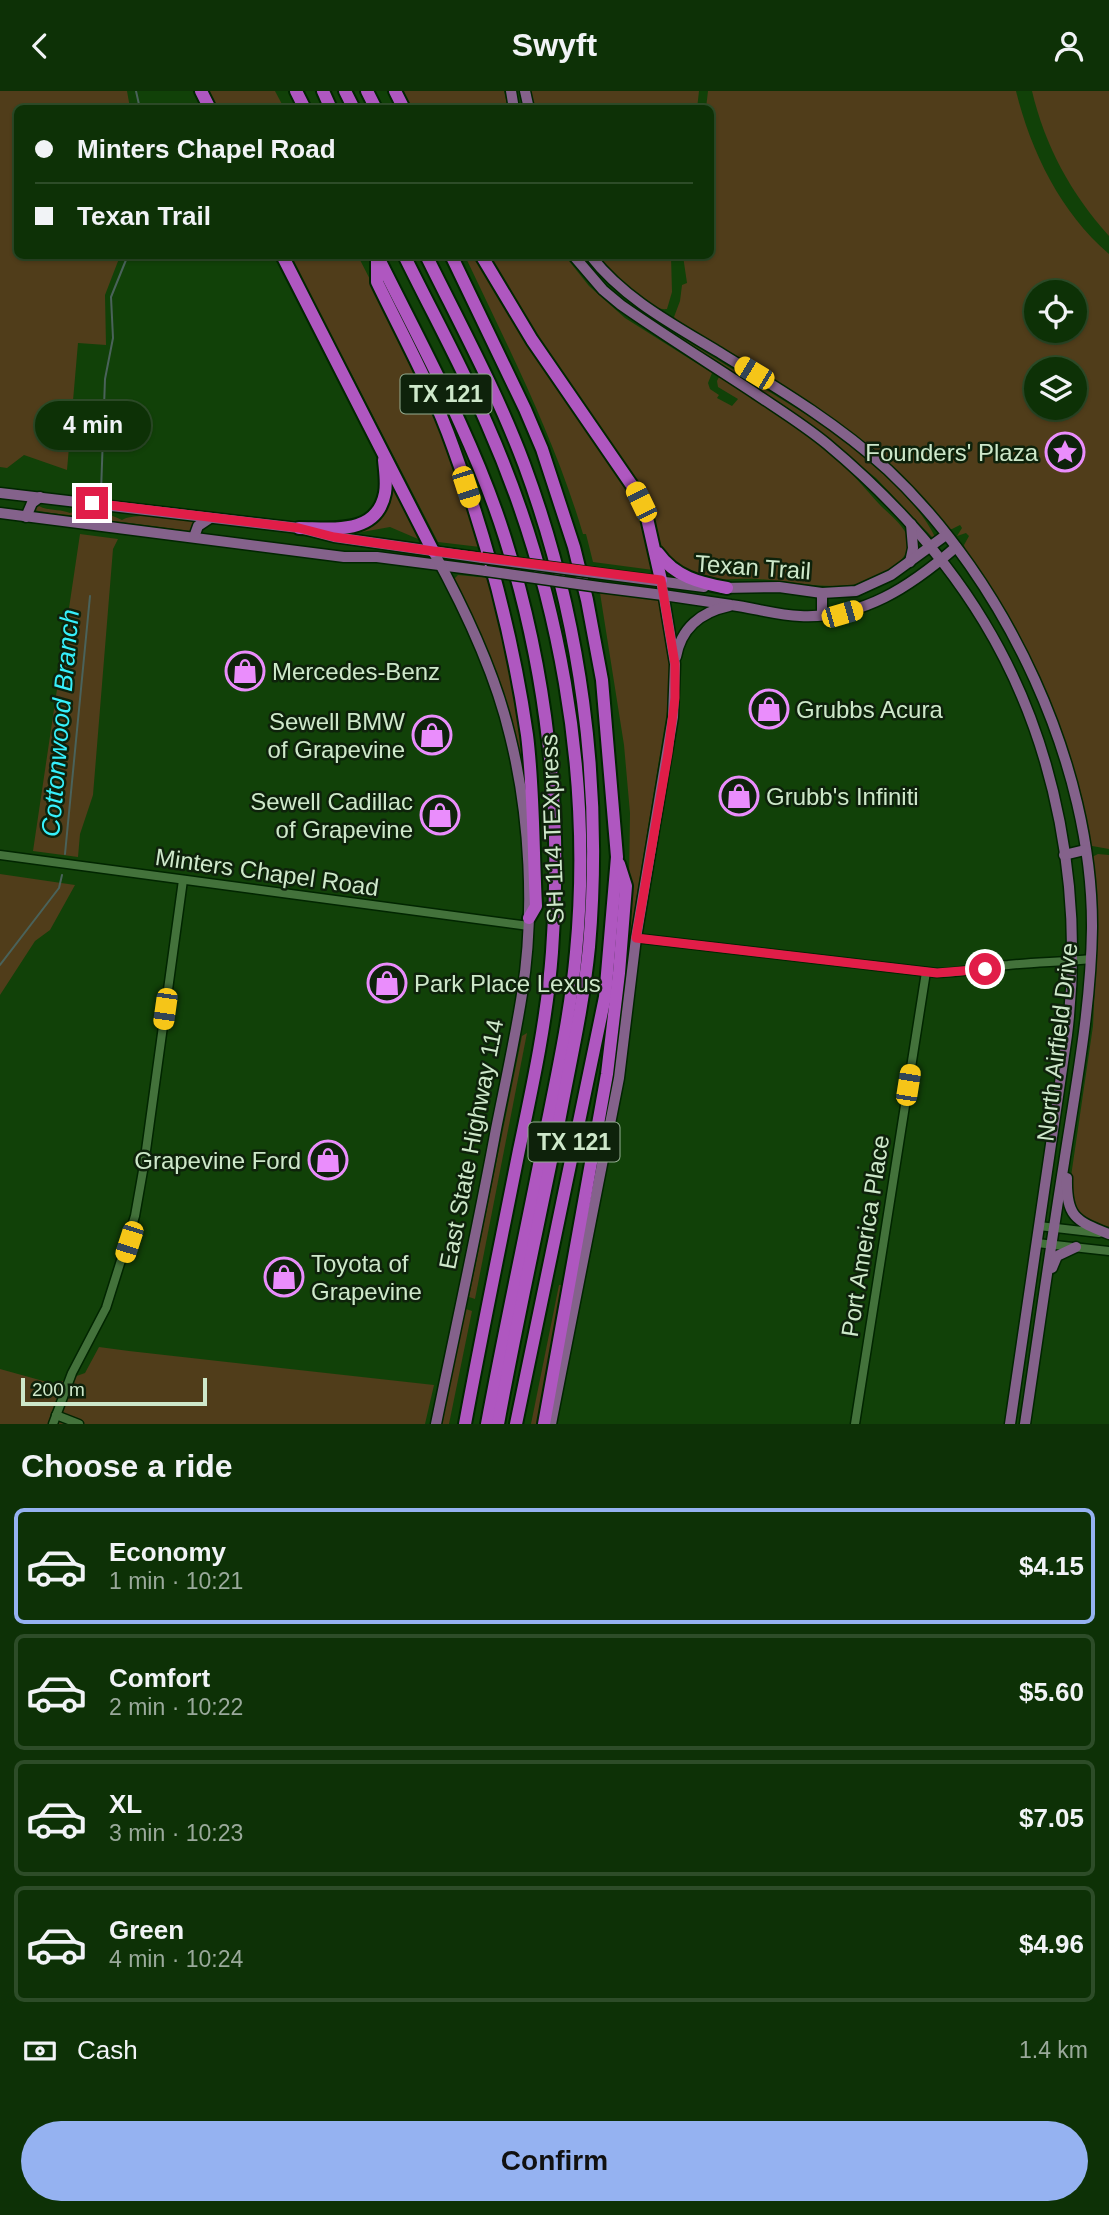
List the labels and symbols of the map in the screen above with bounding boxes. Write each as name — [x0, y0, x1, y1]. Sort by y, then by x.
car — [731, 353, 778, 393]
road number: TX 121 — [400, 375, 492, 413]
callout: 4 min — [34, 401, 150, 451]
place icon: Founders' Plaza — [1044, 431, 1086, 473]
place label: Founders' Plaza — [865, 439, 1039, 466]
car — [450, 464, 483, 510]
car — [623, 479, 660, 525]
route end — [76, 487, 108, 519]
street label: Texan Trail — [694, 549, 812, 585]
car — [819, 598, 866, 630]
water label: Cottonwood Branch — [35, 608, 85, 838]
shop icon: Mercedes-Benz — [224, 650, 266, 692]
place label: Mercedes-Benz — [272, 658, 440, 685]
shop icon: Grubbs Acura — [748, 688, 790, 730]
place label: Grubbs Acura — [796, 696, 943, 723]
place label: Sewell BMW of Grapevine — [268, 708, 405, 763]
shop icon: Sewell BMW of Grapevine — [411, 714, 453, 756]
street label: SH 114 TEXpress — [535, 734, 569, 924]
shop icon: Grubb's Infiniti — [718, 775, 760, 817]
place label: Grubb's Infiniti — [766, 783, 919, 810]
place label: Sewell Cadillac of Grapevine — [250, 788, 413, 843]
shop icon: Sewell Cadillac of Grapevine — [419, 794, 461, 836]
street label: Minters Chapel Road — [153, 843, 381, 901]
street label: North Airfield Drive — [1031, 941, 1083, 1143]
route start — [969, 953, 1001, 985]
shop icon: Park Place Lexus — [366, 962, 408, 1004]
place label: Park Place Lexus — [414, 970, 601, 997]
car — [152, 987, 179, 1031]
street label: East State Highway 114 — [433, 1017, 509, 1271]
car — [895, 1063, 922, 1107]
road number: TX 121 — [528, 1123, 620, 1161]
street label: Port America Place — [836, 1133, 894, 1339]
shop icon: Grapevine Ford — [307, 1139, 349, 1181]
place label: Grapevine Ford — [134, 1147, 301, 1174]
car — [113, 1219, 146, 1265]
place label: Toyota of Grapevine — [311, 1250, 422, 1305]
shop icon: Toyota of Grapevine — [263, 1256, 305, 1298]
scale bar — [21, 1375, 206, 1407]

